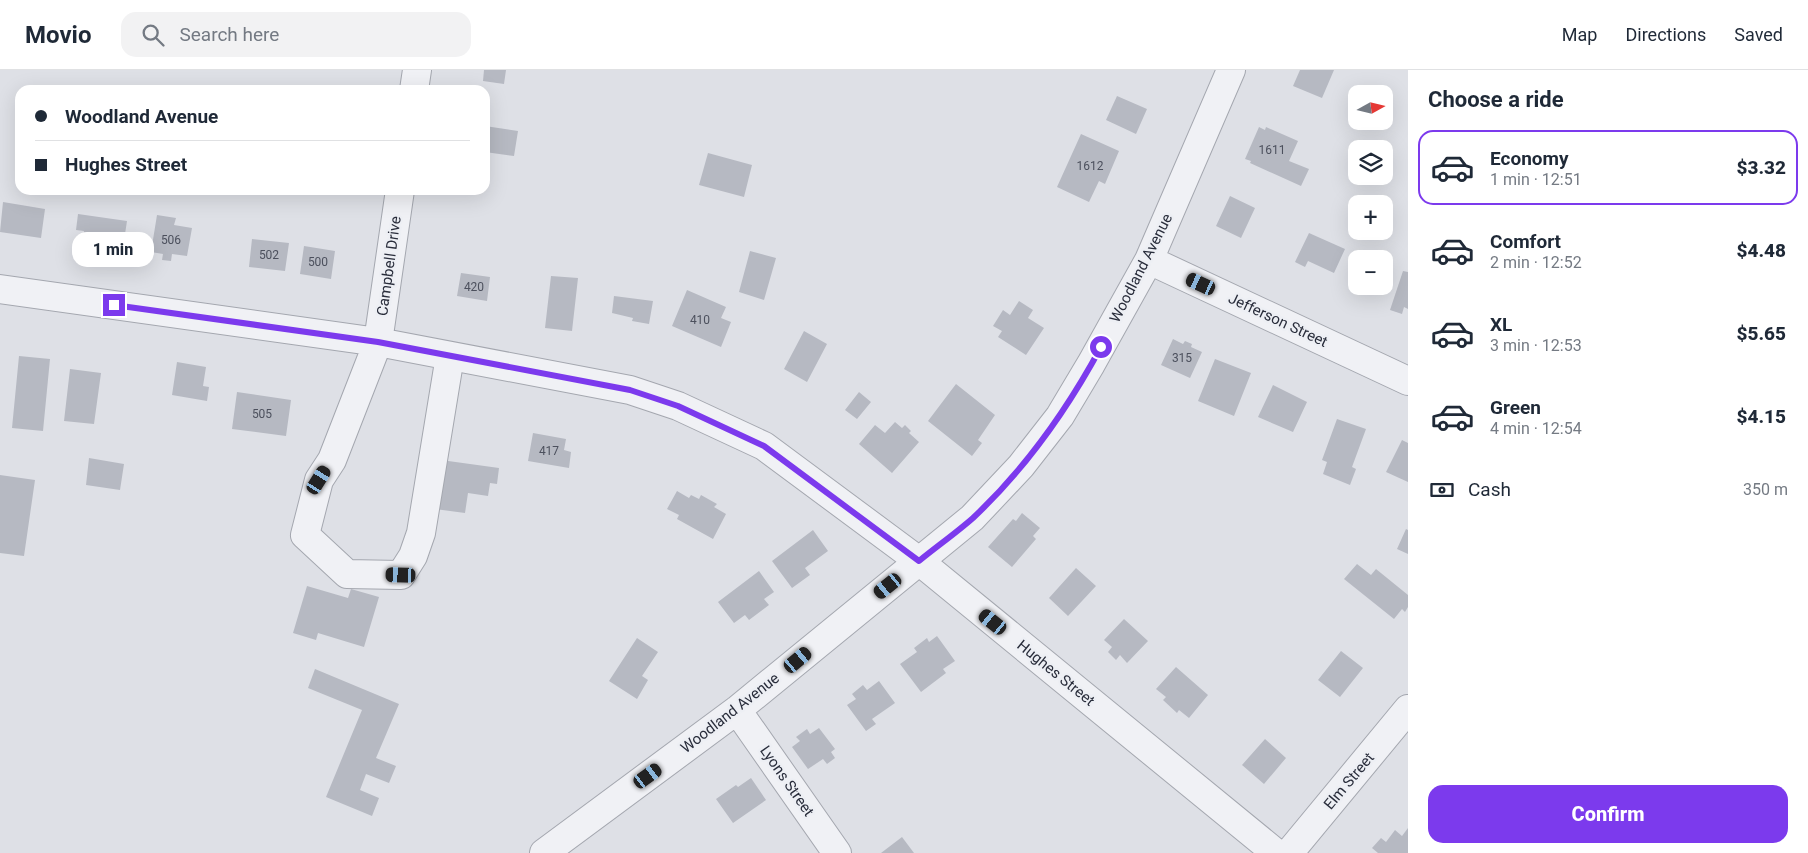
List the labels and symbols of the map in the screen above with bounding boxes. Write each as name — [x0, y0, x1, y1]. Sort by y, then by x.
north arrow — [1348, 85, 1392, 130]
house number: 1611 — [1259, 143, 1285, 157]
house number: 1612 — [1077, 159, 1104, 173]
street label: Woodland Avenue — [1106, 210, 1176, 326]
street label: Campbell Drive — [373, 215, 405, 317]
callout: 1 min — [73, 232, 155, 268]
house number: 506 — [161, 233, 181, 247]
house number: 502 — [259, 248, 279, 262]
house number: 500 — [308, 255, 328, 269]
car — [1184, 271, 1217, 297]
house number: 420 — [464, 280, 484, 294]
street label: Jefferson Street — [1226, 289, 1331, 351]
route end — [103, 294, 125, 316]
house number: 410 — [690, 313, 710, 327]
route start — [1090, 336, 1112, 358]
house number: 315 — [1172, 351, 1192, 365]
house number: 505 — [252, 407, 272, 421]
house number: 417 — [539, 444, 559, 458]
car — [304, 463, 333, 497]
car — [385, 567, 416, 583]
car — [871, 571, 904, 601]
car — [976, 607, 1009, 637]
street label: Hughes Street — [1014, 636, 1099, 710]
car — [781, 645, 814, 675]
street label: Woodland Avenue — [677, 669, 783, 757]
street label: Lyons Street — [756, 742, 818, 820]
street label: Elm Street — [1320, 749, 1378, 813]
car — [631, 761, 664, 791]

